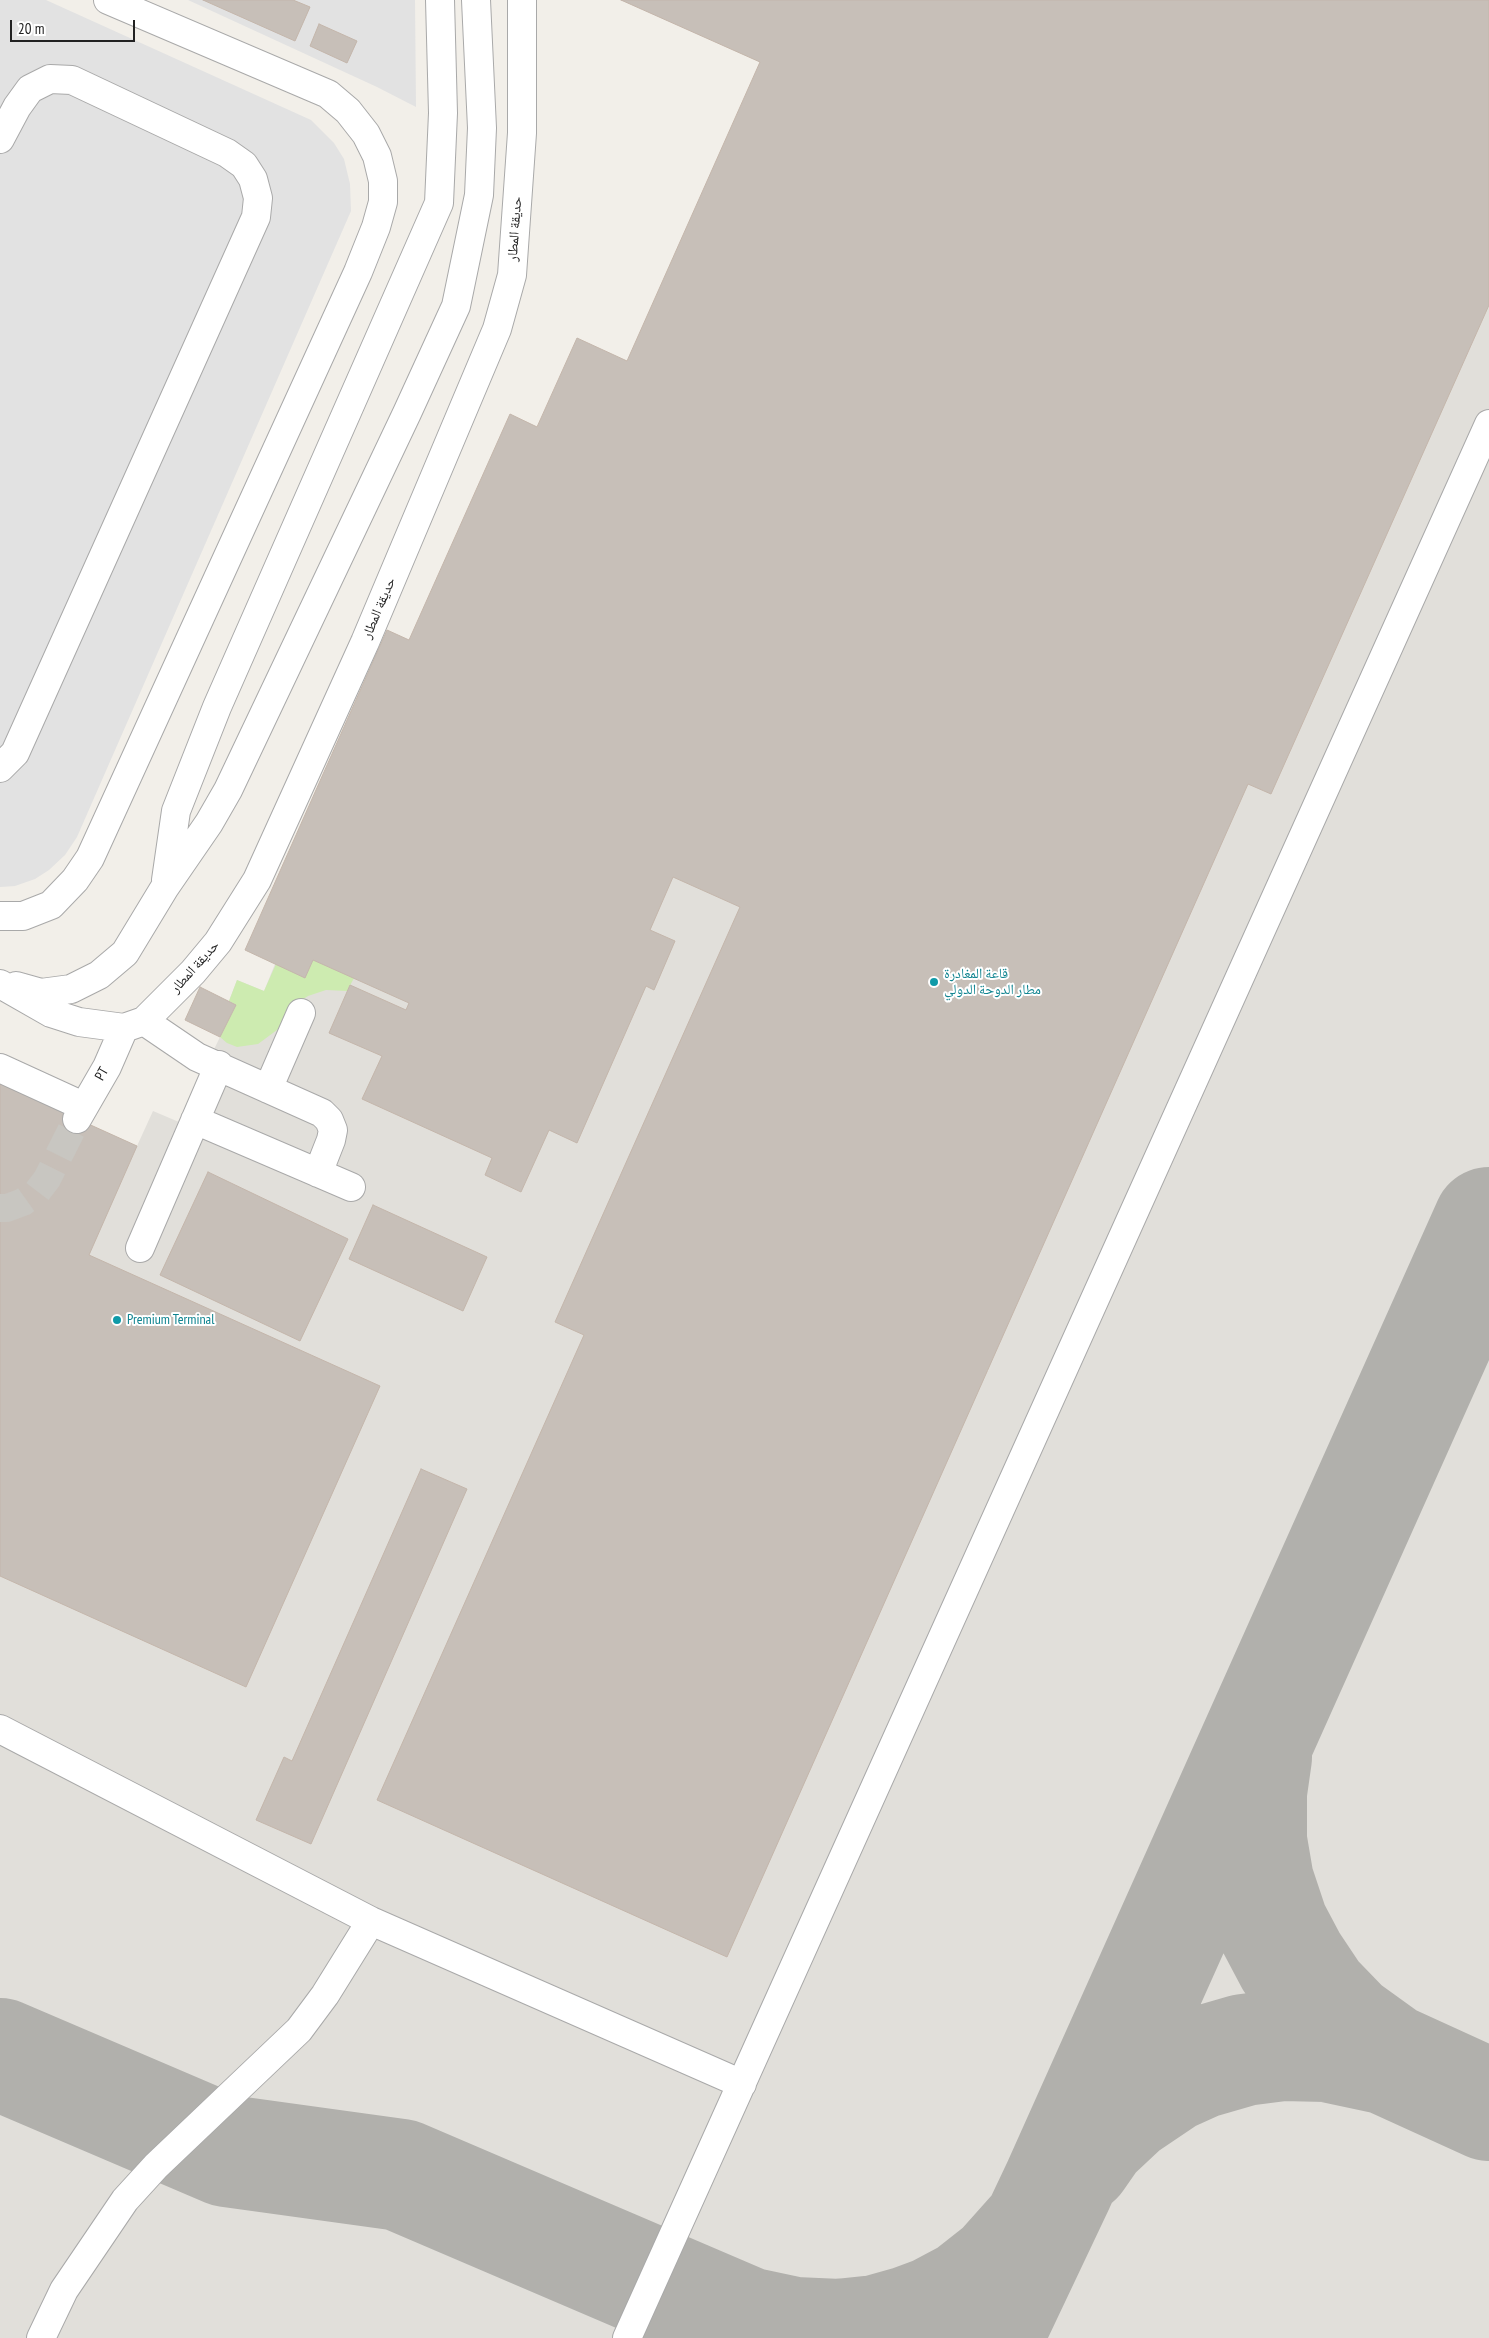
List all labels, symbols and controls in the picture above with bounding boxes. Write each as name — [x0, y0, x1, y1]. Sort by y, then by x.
scale bar — [12, 10, 138, 42]
text: 20 m — [18, 19, 44, 38]
street label: حديقة المطار — [504, 196, 526, 262]
street label: حديقة المطار — [359, 575, 399, 641]
street label: حديقة المطار — [167, 937, 223, 997]
place label: قاعة المغادرة مطار الدوحة الدولي — [944, 966, 1041, 999]
marker: قاعة المغادرة مطار الدوحة الدولي — [928, 976, 940, 988]
street label: PT — [92, 1064, 112, 1084]
place label: Premium Terminal — [127, 1312, 214, 1328]
marker: Premium Terminal — [111, 1314, 123, 1326]

